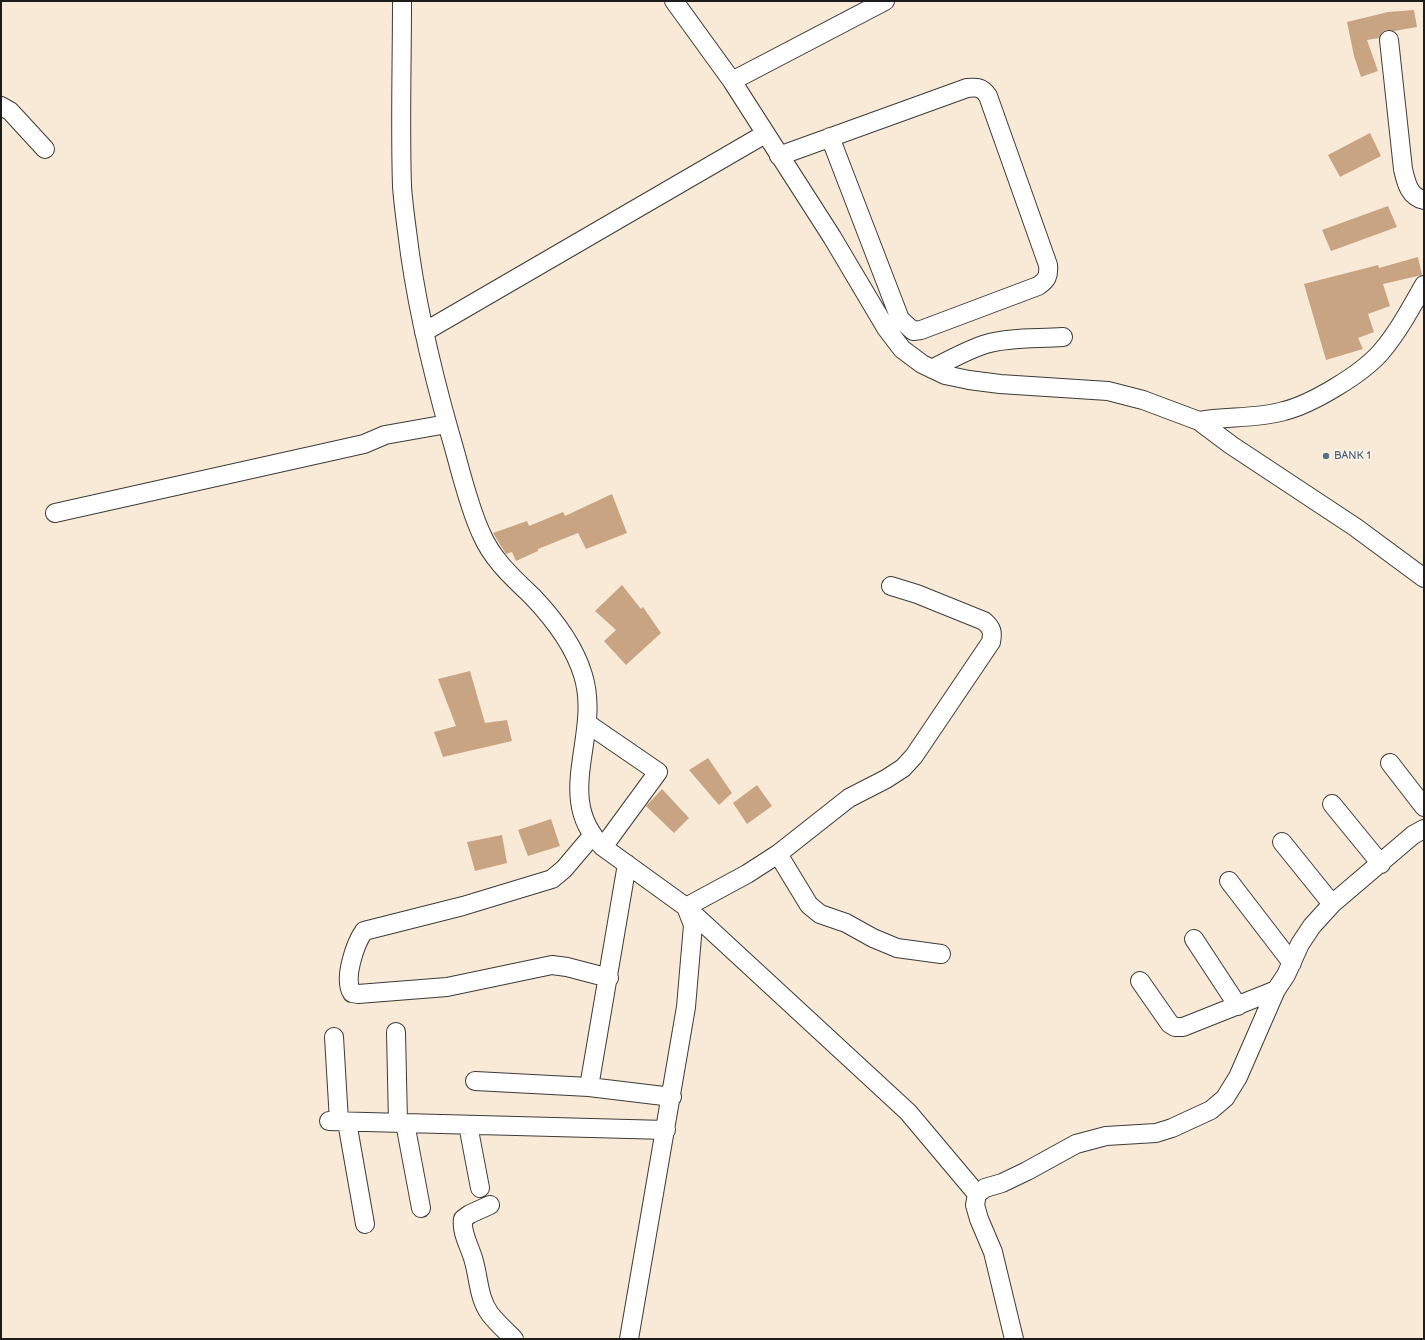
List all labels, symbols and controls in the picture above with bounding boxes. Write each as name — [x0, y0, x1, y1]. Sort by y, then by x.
place label: BANK 1 — [1334, 449, 1371, 463]
marker: BANK 1 — [1321, 451, 1331, 461]

